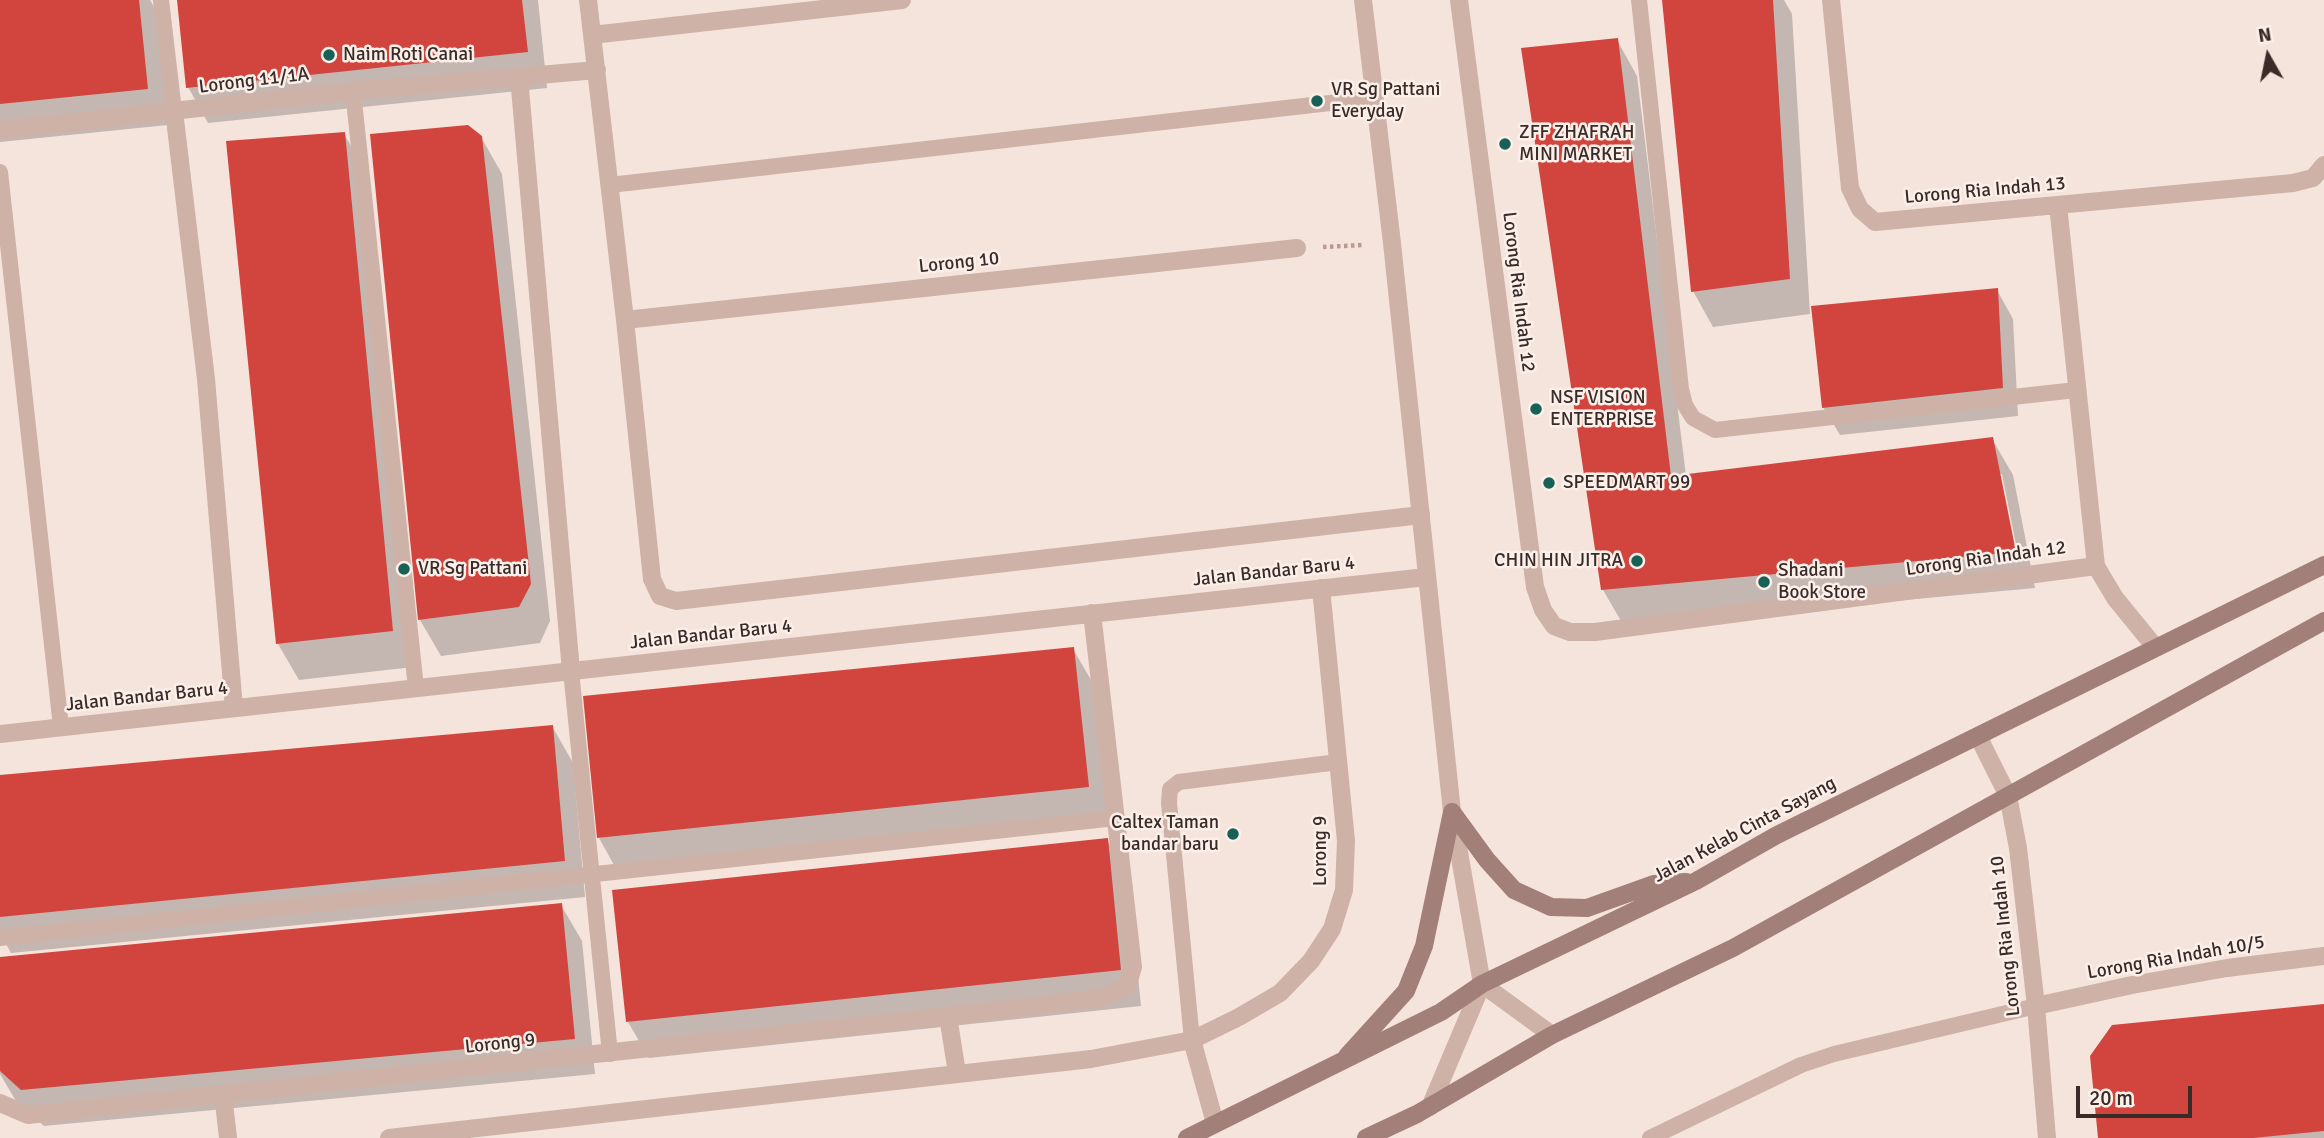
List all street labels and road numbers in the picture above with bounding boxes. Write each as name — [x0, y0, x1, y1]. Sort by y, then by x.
street label: Lorong 11/1A — [198, 63, 310, 99]
street label: Lorong Ria Indah 13 — [1904, 173, 2066, 209]
street label: Lorong Ria Indah 12 — [1497, 210, 1539, 374]
street label: Lorong 10 — [918, 247, 1000, 279]
street label: Lorong Ria Indah 12 — [1904, 536, 2068, 582]
street label: Jalan Bandar Baru 4 — [1192, 552, 1356, 592]
street label: Jalan Bandar Baru 4 — [629, 615, 793, 655]
street label: Jalan Bandar Baru 4 — [65, 677, 229, 717]
street label: Jalan Kelab Cinta Sayang — [1650, 772, 1840, 888]
street label: Lorong 9 — [1310, 816, 1332, 886]
street label: Lorong Ria Indah 10 — [1986, 855, 2026, 1017]
street label: Lorong Ria Indah 10/5 — [2086, 931, 2266, 985]
street label: Lorong 9 — [464, 1029, 536, 1059]

